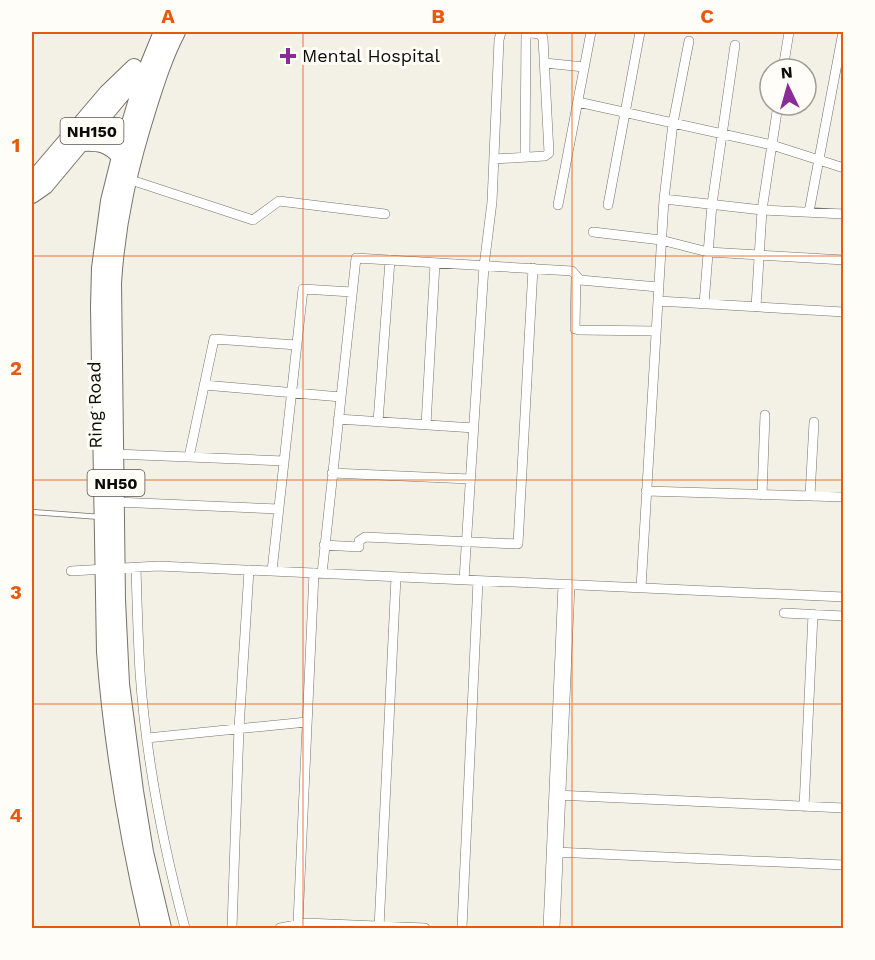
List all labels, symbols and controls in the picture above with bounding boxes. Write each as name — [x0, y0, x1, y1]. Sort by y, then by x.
text: A — [161, 4, 175, 28]
text: B — [431, 4, 445, 28]
text: C — [700, 4, 714, 28]
place label: Mental Hospital — [302, 45, 441, 66]
marker: Mental Hospital — [279, 47, 297, 65]
north arrow — [758, 57, 818, 117]
text: N — [780, 63, 793, 83]
road number: NH150 — [60, 118, 124, 144]
text: 1 — [12, 133, 20, 157]
text: 2 — [10, 356, 22, 380]
street label: Ring Road — [83, 361, 106, 449]
road number: NH50 — [88, 470, 144, 496]
text: 3 — [10, 580, 22, 604]
text: 4 — [10, 803, 23, 827]

